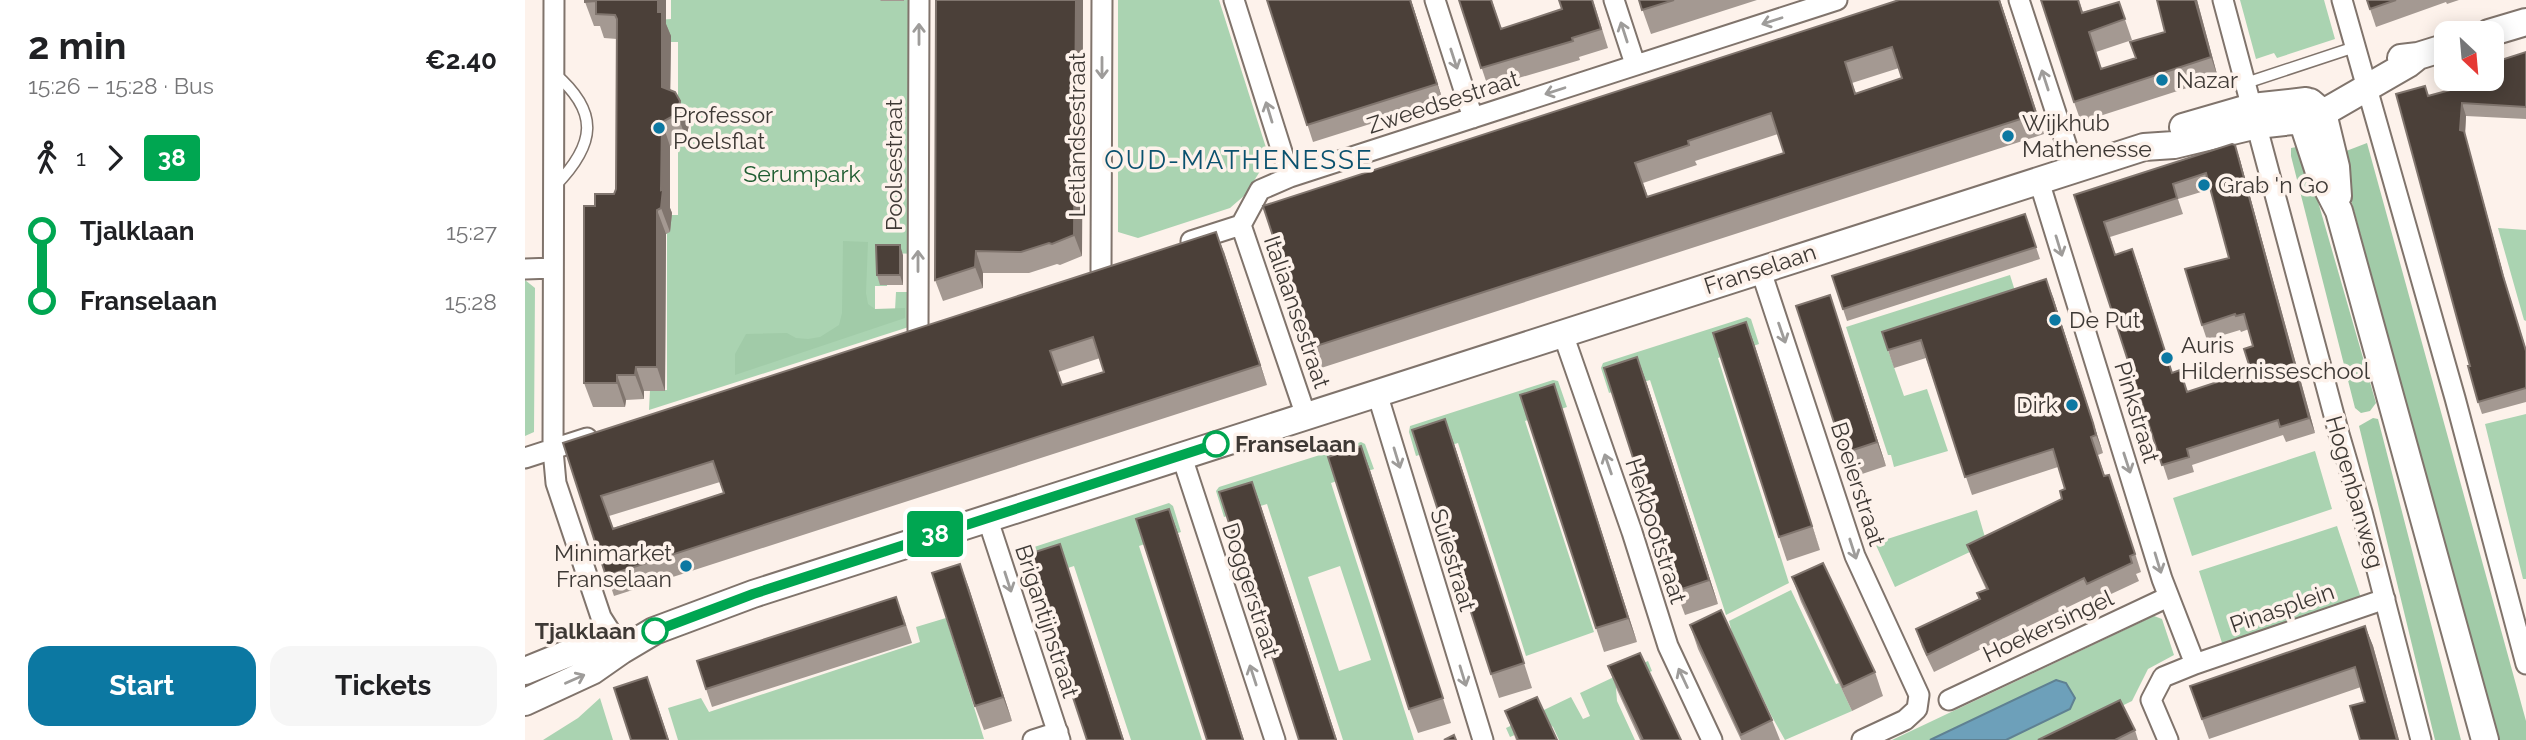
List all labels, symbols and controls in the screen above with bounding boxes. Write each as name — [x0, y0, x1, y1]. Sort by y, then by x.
one-way arrow — [1761, 15, 1783, 28]
one-way arrow — [1617, 21, 1630, 43]
north arrow — [2434, 21, 2504, 91]
map controls — [2434, 21, 2504, 91]
text: 2 min — [28, 23, 127, 68]
one-way arrow — [912, 23, 926, 46]
text: €2.40 — [425, 45, 497, 75]
one-way arrow — [1448, 48, 1461, 70]
street label: Letlandsestraat — [1063, 52, 1090, 217]
one-way arrow — [1095, 56, 1109, 79]
street label: Zweedsestraat — [1364, 64, 1522, 139]
place label: Nazar — [2176, 66, 2238, 93]
one-way arrow — [2038, 70, 2050, 92]
text: 15:26 – 15:28 · Bus — [28, 72, 214, 99]
marker: Nazar — [2154, 72, 2170, 88]
one-way arrow — [1545, 86, 1567, 98]
street label: Poolsestraat — [880, 99, 907, 231]
place label: Professor Poelsflat — [673, 101, 773, 154]
one-way arrow — [1262, 102, 1275, 124]
place label: Wijkhub Mathenesse — [2022, 109, 2152, 162]
marker: Professor Poelsflat — [651, 120, 667, 136]
marker: Wijkhub Mathenesse — [2000, 128, 2016, 144]
icon: walk — [28, 139, 66, 177]
icon: forward — [96, 139, 134, 177]
text: 38 — [158, 143, 186, 172]
text: 1 — [76, 144, 86, 171]
district label: OUD-MATHENESSE — [1104, 145, 1374, 175]
park label: Serumpark — [743, 160, 861, 187]
place label: Grab 'n Go — [2218, 171, 2329, 198]
marker: Grab 'n Go — [2196, 177, 2212, 193]
text: Tjalklaan — [80, 216, 194, 246]
text: 15:27 — [446, 218, 497, 245]
street label: Italiaansestraat — [1259, 232, 1336, 392]
one-way arrow — [2054, 235, 2067, 257]
street label: Franselaan — [1701, 238, 1819, 299]
one-way arrow — [911, 250, 925, 273]
text: Franselaan — [80, 286, 217, 316]
text: 15:28 — [445, 288, 497, 315]
place label: De Put — [2069, 306, 2141, 333]
marker: De Put — [2047, 312, 2063, 328]
one-way arrow — [1776, 322, 1789, 344]
place label: Auris Hildernisseschool — [2181, 331, 2371, 384]
marker: Auris Hildernisseschool — [2159, 350, 2175, 366]
street label: Pinkstraat — [2109, 358, 2166, 466]
place label: Dirk — [2016, 391, 2058, 418]
marker: Dirk — [2064, 397, 2080, 413]
street label: Hogenbanweg — [2321, 412, 2390, 571]
street label: Boeierstraat — [1826, 419, 1891, 549]
place label: Franselaan — [1235, 430, 1356, 457]
marker: Franselaan — [1203, 431, 1229, 457]
one-way arrow — [1391, 447, 1404, 469]
one-way arrow — [2121, 452, 2134, 474]
one-way arrow — [1601, 453, 1613, 475]
street label: Hekbootstraat — [1620, 455, 1693, 607]
street label: Suiestraat — [1425, 505, 1482, 615]
line badge: 38 — [903, 511, 967, 557]
text: 38 — [921, 519, 949, 548]
street label: Doggerstraat — [1217, 519, 1286, 661]
one-way arrow — [1848, 537, 1861, 559]
place label: Minimarket Franselaan — [554, 539, 672, 592]
street label: Brigantijnstraat — [1010, 541, 1085, 701]
one-way arrow — [2152, 552, 2165, 574]
marker: Minimarket Franselaan — [678, 558, 694, 574]
one-way arrow — [1003, 571, 1016, 593]
street label: Pinasplein — [2226, 577, 2338, 638]
street label: Hoekersingel — [1978, 583, 2118, 667]
place label: Tjalklaan — [535, 617, 636, 644]
marker: Tjalklaan — [642, 618, 668, 644]
button: Start — [28, 646, 256, 726]
button: Tickets — [270, 646, 497, 726]
one-way arrow — [1246, 664, 1259, 686]
one-way arrow — [1457, 665, 1470, 687]
one-way arrow — [1676, 668, 1689, 689]
one-way arrow — [564, 672, 586, 685]

